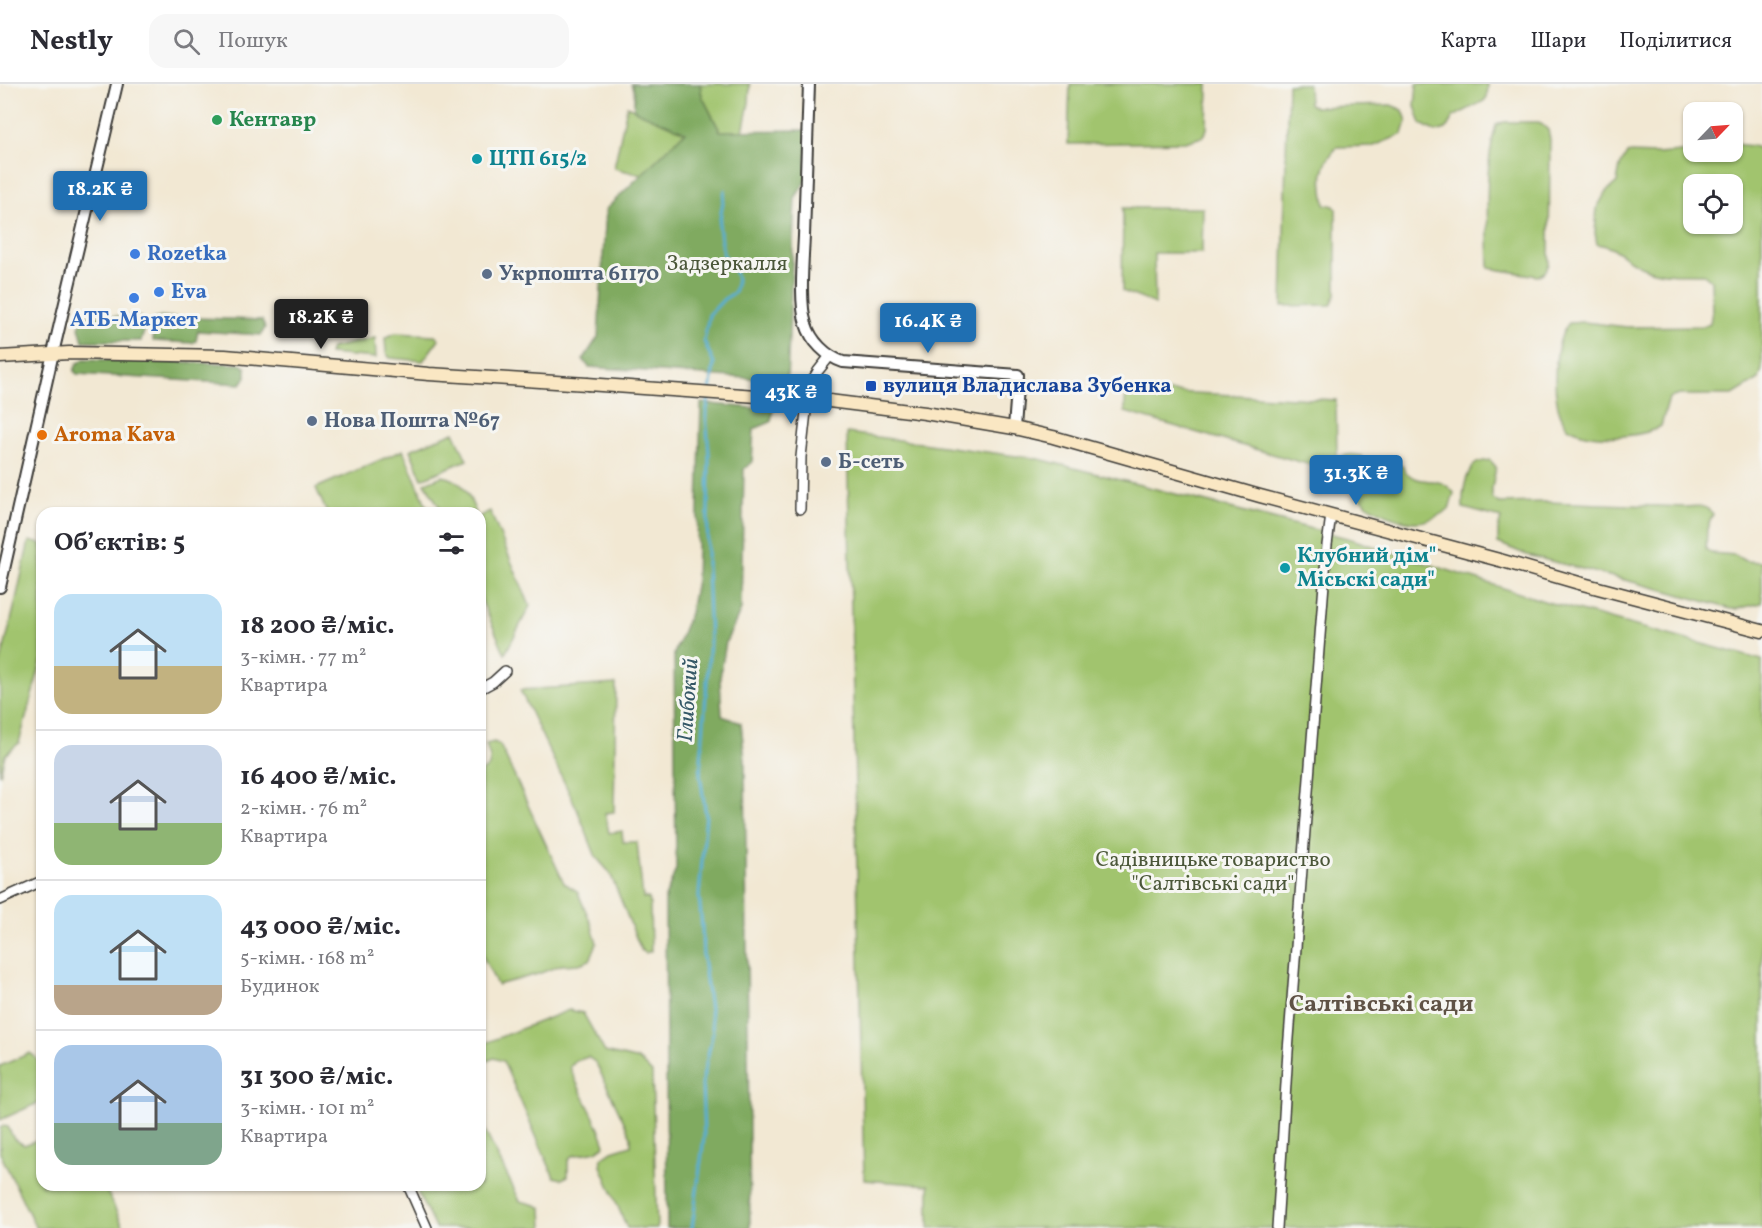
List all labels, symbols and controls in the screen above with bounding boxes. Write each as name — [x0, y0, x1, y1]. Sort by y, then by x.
search box — [149, 14, 569, 68]
text: Nestly — [30, 22, 113, 61]
icon: search — [170, 25, 203, 58]
text: Пошук — [218, 26, 288, 57]
text: Карта — [1440, 27, 1497, 56]
text: Шари — [1530, 27, 1586, 56]
text: Поділитися — [1619, 27, 1732, 56]
north arrow — [1683, 102, 1743, 162]
map controls — [1683, 102, 1743, 234]
place label: Кентавр — [229, 106, 316, 135]
marker: Кентавр — [210, 113, 224, 127]
place label: ЦТП 615/2 — [489, 145, 587, 174]
marker: ЦТП 615/2 — [470, 152, 484, 166]
pin: 18.2K ₴ — [45, 171, 155, 222]
button: locate — [1683, 174, 1743, 234]
text: 18.2K ₴ — [67, 176, 133, 204]
place label: Rozetka — [147, 240, 227, 269]
marker: Rozetka — [128, 247, 142, 261]
park label: Задзеркалля — [667, 250, 788, 279]
place label: Укрпошта 61170 — [499, 260, 659, 289]
marker: Укрпошта 61170 — [480, 267, 494, 281]
place label: Eva — [171, 278, 207, 307]
marker: Eva — [152, 285, 166, 299]
marker: АТБ-Маркет — [127, 291, 141, 305]
pin: 18.2K ₴ — [266, 299, 376, 350]
pin: 16.4K ₴ — [873, 303, 983, 354]
text: 18.2K ₴ — [288, 304, 354, 332]
place label: АТБ-Маркет — [70, 306, 198, 335]
text: 16.4K ₴ — [894, 308, 962, 336]
place label: вулиця Владислава Зубенка — [883, 372, 1172, 401]
pin: 43K ₴ — [749, 374, 833, 425]
text: 43K ₴ — [765, 379, 817, 407]
marker: вулиця Владислава Зубенка — [864, 379, 878, 393]
place label: Нова Пошта №67 — [324, 407, 500, 436]
marker: Нова Пошта №67 — [305, 414, 319, 428]
place label: Aroma Kava — [54, 421, 176, 450]
marker: Aroma Kava — [35, 428, 49, 442]
place label: Б-сеть — [838, 448, 905, 477]
marker: Б-сеть — [819, 455, 833, 469]
pin: 31.3K ₴ — [1301, 455, 1411, 506]
text: 31.3K ₴ — [1324, 460, 1388, 488]
text: Об’єктів: 5 — [54, 525, 185, 561]
icon: filters — [435, 527, 468, 560]
place label: Клубний дім" Місьскі сади" — [1297, 542, 1436, 595]
marker: Клубний дім" Місьскі сади" — [1278, 561, 1292, 575]
text: 18 200 ₴/міс. — [240, 608, 395, 644]
icon: home — [102, 618, 174, 690]
text: 3-кімн. · 77 m² — [240, 644, 366, 672]
water label: Глибокий — [671, 657, 707, 743]
text: Квартира — [240, 672, 328, 700]
text: 16 400 ₴/міс. — [240, 759, 397, 795]
icon: home — [102, 769, 174, 841]
text: 2-кімн. · 76 m² — [240, 795, 367, 823]
text: Квартира — [240, 823, 328, 851]
park label: Садівницьке товариство "Салтівські сади" — [1095, 846, 1331, 899]
text: 43 000 ₴/міс. — [240, 909, 401, 945]
icon: home — [102, 919, 174, 991]
text: 5-кімн. · 168 m² — [240, 945, 374, 973]
text: Будинок — [240, 973, 320, 1001]
district label: Салтівські сади — [1289, 988, 1473, 1022]
text: 31 300 ₴/міс. — [240, 1059, 393, 1095]
icon: home — [102, 1069, 174, 1141]
text: 3-кімн. · 101 m² — [240, 1095, 374, 1123]
text: Квартира — [240, 1123, 328, 1151]

